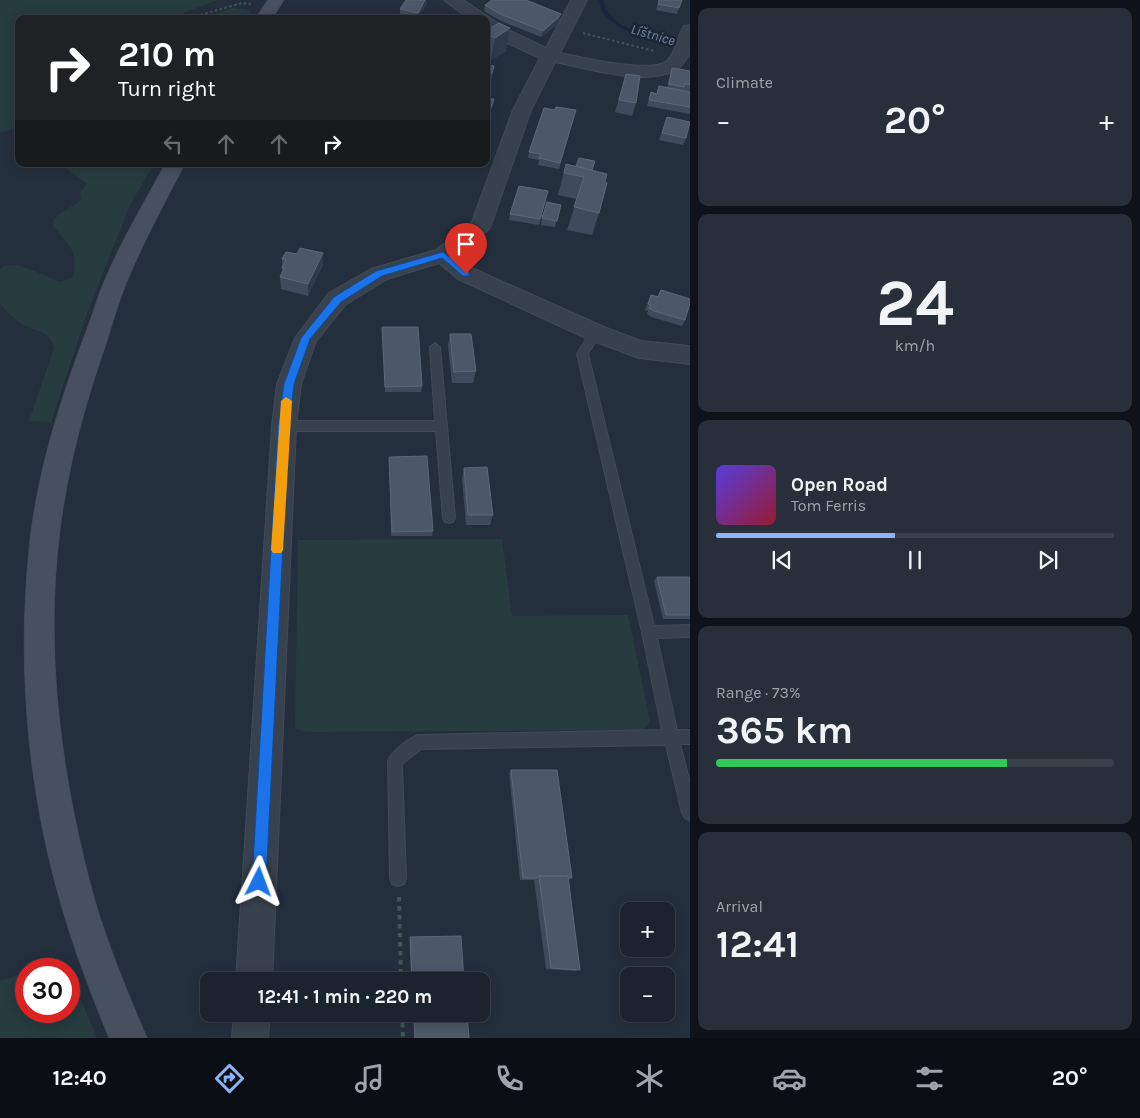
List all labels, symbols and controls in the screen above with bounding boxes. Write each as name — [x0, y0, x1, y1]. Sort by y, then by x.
water label: Líštnice — [629, 21, 678, 50]
text: 210 m — [118, 34, 216, 75]
icon: right — [35, 35, 100, 100]
text: Climate — [716, 73, 773, 92]
text: Turn right — [118, 76, 216, 102]
text: 20° — [884, 98, 946, 143]
text: − — [716, 104, 731, 137]
text: + — [1099, 104, 1114, 137]
icon: left — [159, 130, 187, 158]
icon: ahead — [212, 130, 240, 158]
icon: ahead — [265, 130, 293, 158]
icon: right — [318, 130, 346, 158]
pin — [445, 223, 487, 274]
icon: arrive — [452, 230, 480, 258]
text: 24 — [876, 265, 954, 341]
text: km/h — [895, 336, 935, 355]
text: Open Road — [791, 474, 888, 496]
text: Tom Ferris — [791, 496, 866, 515]
icon: previous — [768, 546, 796, 574]
icon: pause — [901, 546, 929, 574]
icon: next — [1034, 546, 1062, 574]
text: Range · 73% — [716, 683, 801, 702]
text: 365 km — [716, 708, 853, 753]
position arrow — [232, 855, 284, 907]
text: Arrival — [716, 897, 763, 916]
map controls — [620, 902, 675, 1022]
button: + — [620, 902, 675, 957]
text: 12:41 — [716, 922, 799, 967]
speed limit sign: 30 — [15, 958, 80, 1023]
button: − — [620, 967, 675, 1022]
text: 12:41 · 1 min · 220 m — [258, 986, 432, 1008]
icon: directions — [212, 1061, 247, 1096]
icon: music — [352, 1061, 387, 1096]
icon: phone — [492, 1061, 527, 1096]
icon: climate — [632, 1061, 667, 1096]
icon: car — [772, 1061, 807, 1096]
icon: filters — [912, 1061, 947, 1096]
text: 12:40 — [53, 1065, 107, 1091]
text: 20° — [1052, 1065, 1087, 1091]

